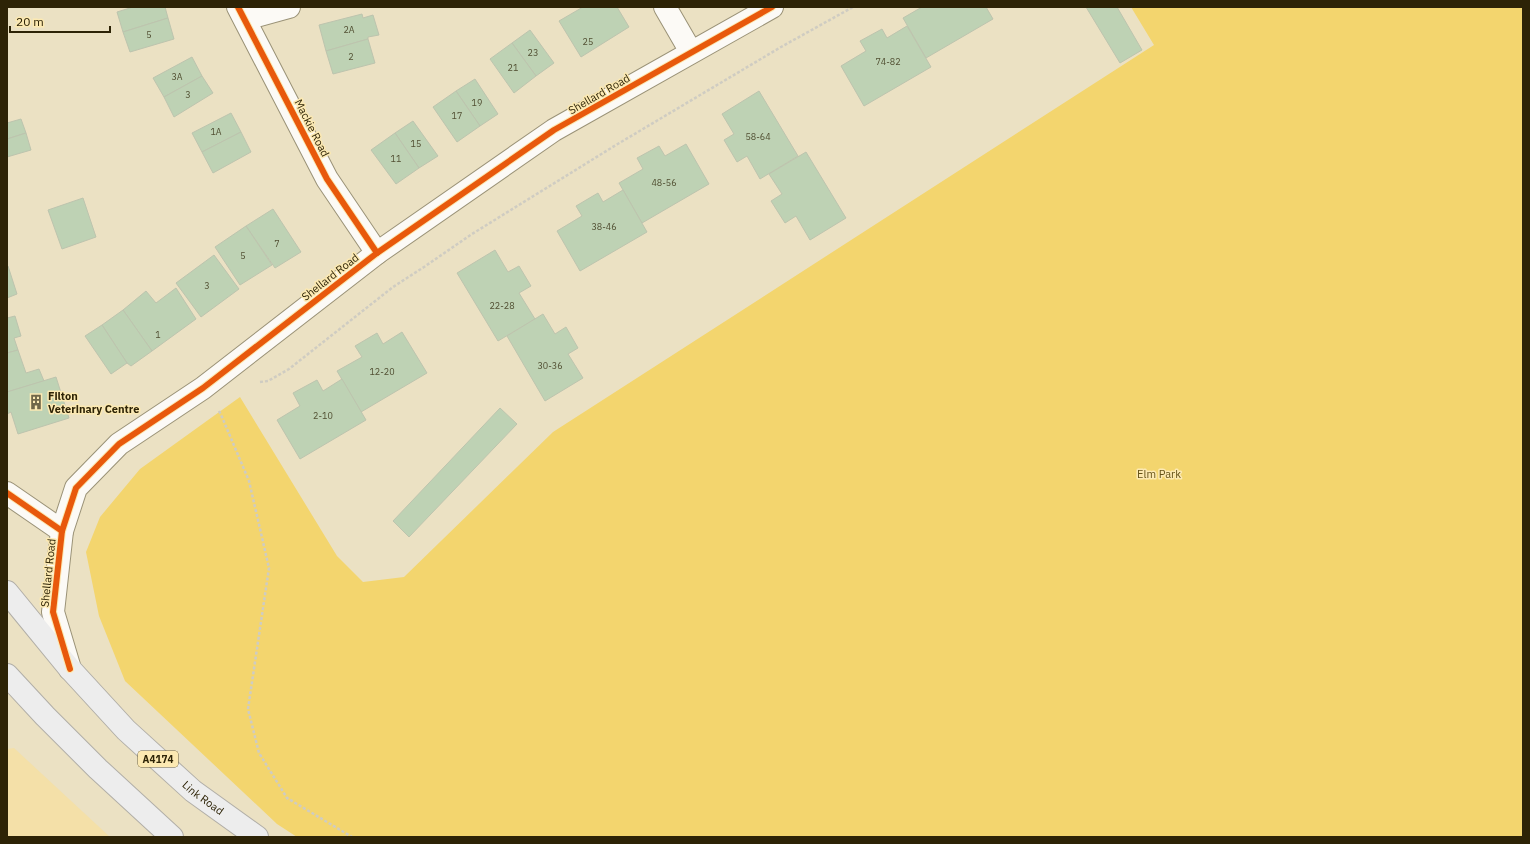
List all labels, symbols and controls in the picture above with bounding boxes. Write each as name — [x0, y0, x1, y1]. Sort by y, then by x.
scale bar — [10, 8, 110, 34]
text: 20 m — [16, 14, 44, 29]
house number: 2A — [343, 24, 355, 35]
house number: 5 — [146, 29, 152, 40]
house number: 25 — [583, 36, 593, 47]
house number: 23 — [528, 47, 538, 58]
house number: 2 — [348, 51, 354, 62]
house number: 74-82 — [875, 56, 901, 67]
house number: 21 — [508, 62, 518, 73]
house number: 3A — [171, 71, 183, 82]
street label: Shellard Road — [566, 71, 632, 117]
house number: 3 — [185, 89, 191, 100]
street label: Mackie Road — [292, 97, 332, 159]
house number: 19 — [472, 97, 482, 108]
house number: 17 — [452, 110, 462, 121]
house number: 1A — [210, 126, 222, 137]
house number: 58-64 — [745, 131, 771, 142]
house number: 15 — [411, 138, 421, 149]
house number: 11 — [391, 153, 401, 164]
house number: 48-56 — [651, 177, 677, 188]
house number: 38-46 — [591, 221, 617, 232]
house number: 7 — [274, 238, 280, 249]
house number: 5 — [240, 250, 246, 261]
street label: Shellard Road — [299, 250, 361, 304]
house number: 3 — [204, 280, 210, 291]
house number: 22-28 — [489, 300, 515, 311]
house number: 1 — [155, 329, 161, 340]
house number: 30-36 — [537, 360, 563, 371]
house number: 12-20 — [369, 366, 395, 377]
place label: Filton Veterinary Centre — [48, 389, 139, 416]
building icon: Filton Veterinary Centre — [27, 393, 45, 411]
house number: 2-10 — [313, 410, 333, 421]
park label: Elm Park — [1137, 467, 1181, 481]
street label: Shellard Road — [37, 538, 59, 608]
road number: A4174 — [138, 751, 178, 767]
street label: Link Road — [179, 778, 226, 818]

